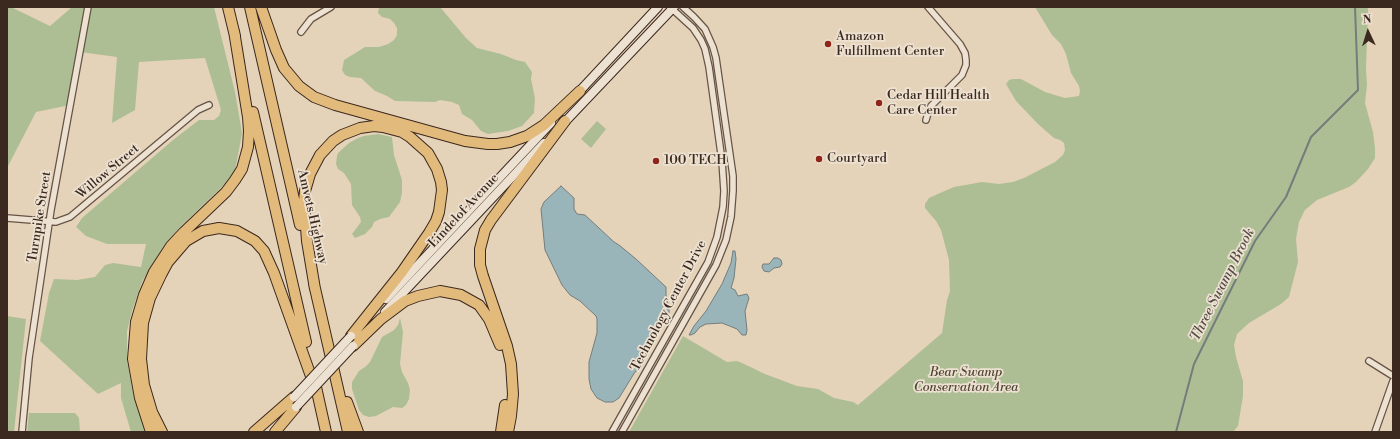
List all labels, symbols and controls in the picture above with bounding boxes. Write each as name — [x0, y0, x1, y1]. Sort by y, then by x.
north arrow — [1348, 12, 1388, 52]
text: N — [1362, 13, 1372, 27]
place label: Amazon Fulfillment Center — [836, 29, 944, 60]
marker: Amazon Fulfillment Center — [823, 39, 833, 49]
place label: Cedar Hill Health Care Center — [887, 88, 990, 119]
marker: Cedar Hill Health Care Center — [874, 98, 884, 108]
street label: Willow Street — [73, 141, 143, 203]
place label: Courtyard — [827, 151, 887, 167]
place label: 100 TECH — [664, 153, 727, 169]
marker: Courtyard — [814, 154, 824, 164]
marker: 100 TECH — [651, 156, 661, 166]
street label: Amvets Highway — [293, 168, 331, 266]
street label: Turnpike Street — [25, 170, 55, 264]
street label: Lindelof Avenue — [426, 171, 502, 251]
water label: Three Swamp Brook — [1187, 226, 1259, 344]
street label: Technology Center Drive — [628, 238, 710, 374]
park label: Bear Swamp Conservation Area — [914, 365, 1018, 396]

